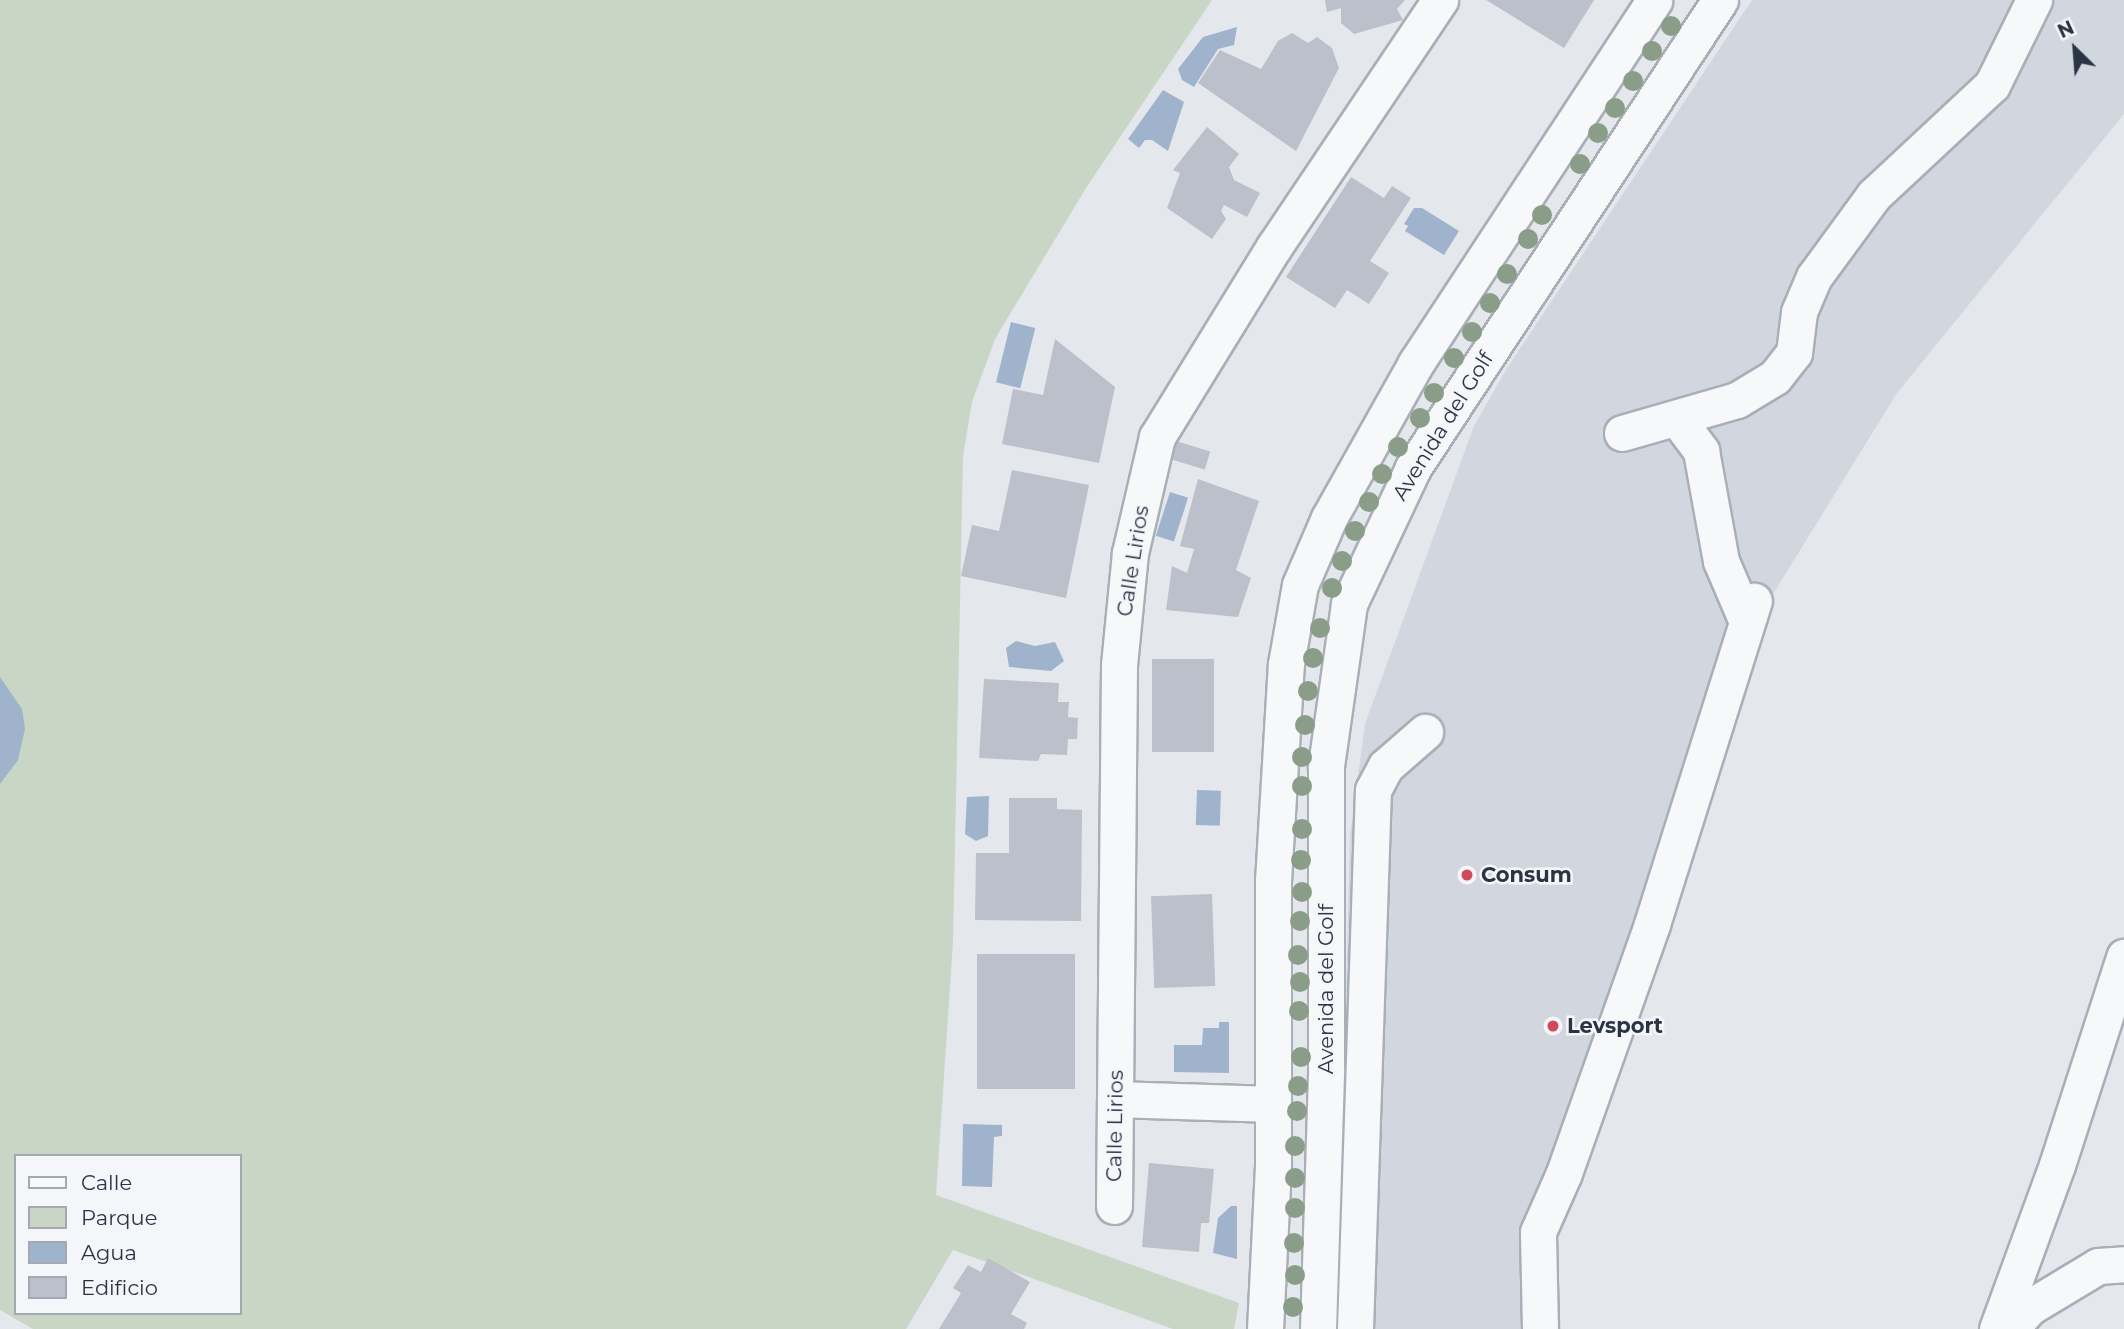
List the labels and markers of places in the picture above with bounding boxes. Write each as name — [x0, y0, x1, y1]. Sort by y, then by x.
place label: Consum — [1481, 862, 1572, 888]
marker: Consum — [1459, 867, 1475, 883]
place label: Levsport — [1567, 1013, 1663, 1039]
marker: Levsport — [1545, 1018, 1561, 1034]

